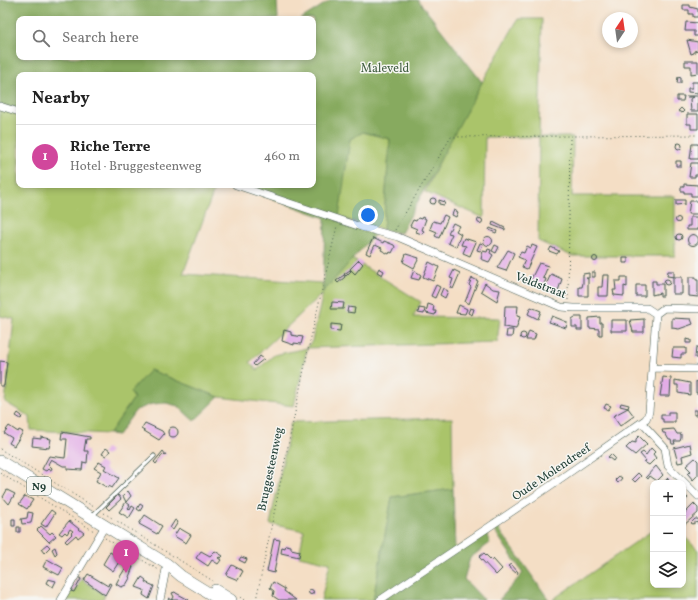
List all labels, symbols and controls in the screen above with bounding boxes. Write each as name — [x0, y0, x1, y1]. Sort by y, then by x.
north arrow — [602, 12, 638, 48]
search box — [16, 16, 316, 60]
icon: search — [30, 27, 52, 49]
text: Search here — [62, 28, 139, 49]
park label: Maleveld — [361, 61, 410, 77]
text: Nearby — [32, 87, 90, 110]
text: Riche Terre — [70, 137, 151, 158]
text: 1 — [42, 148, 48, 166]
text: 460 m — [264, 148, 300, 166]
text: Hotel · Bruggesteenweg — [70, 158, 202, 176]
your location — [358, 205, 378, 225]
street label: Veldstraat — [513, 269, 568, 303]
street label: Bruggesteenweg — [254, 426, 288, 513]
street label: Oude Molendreef — [509, 440, 595, 505]
road number: N9 — [27, 477, 51, 495]
map controls — [650, 480, 686, 588]
button: + — [650, 480, 686, 516]
button: − — [650, 516, 686, 552]
pin: 1 — [113, 540, 139, 573]
button: layers — [650, 552, 686, 588]

